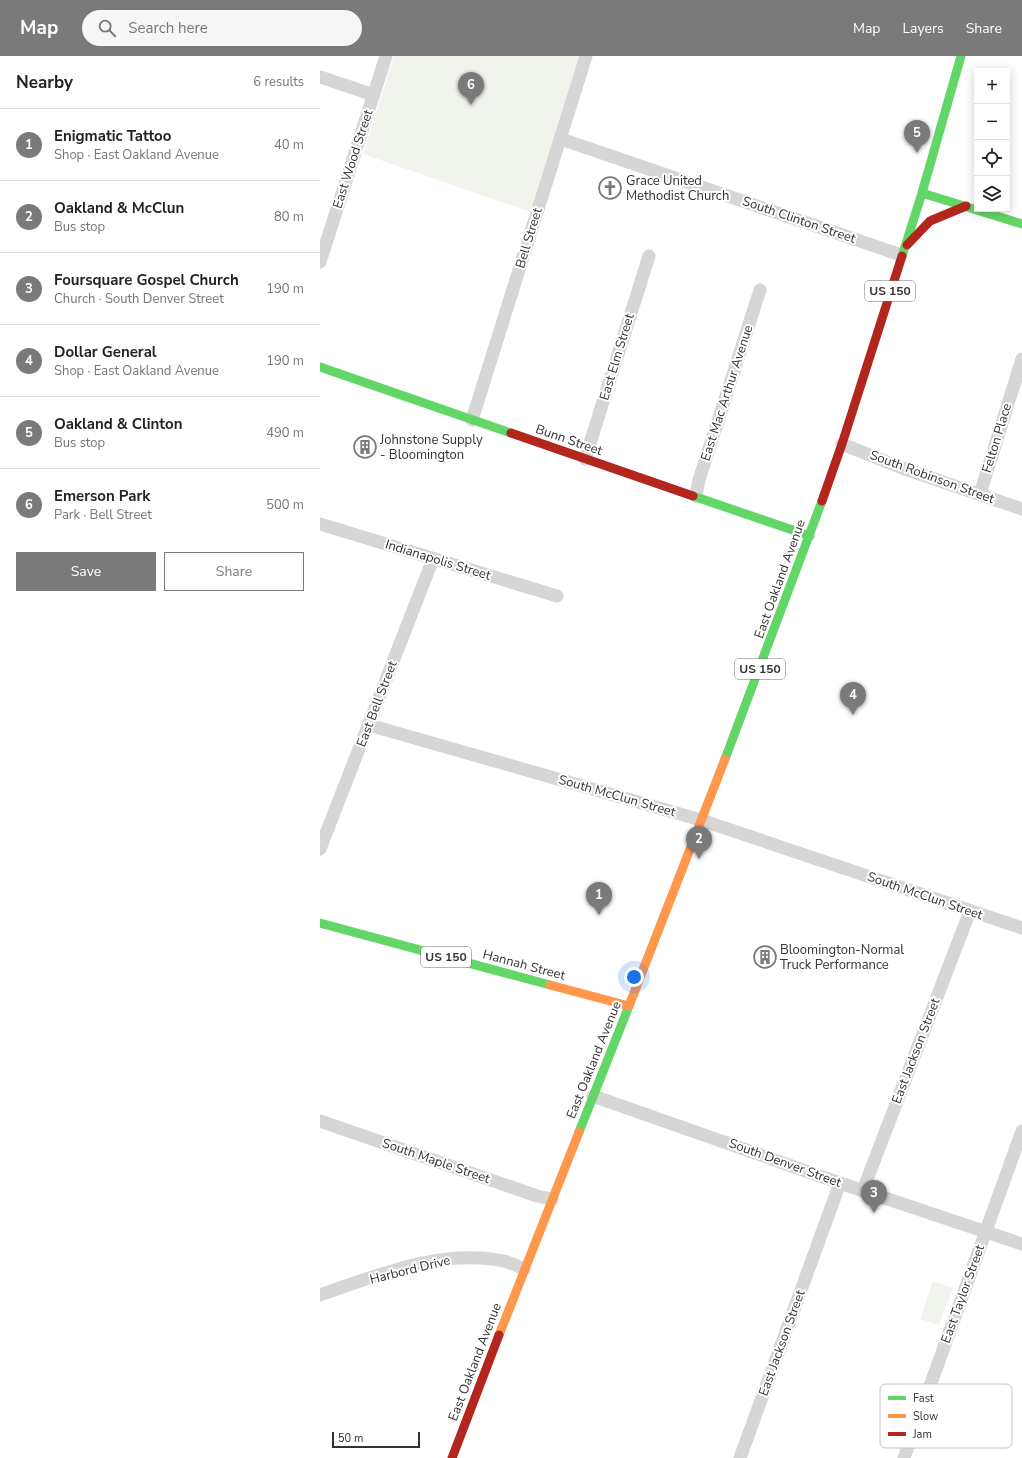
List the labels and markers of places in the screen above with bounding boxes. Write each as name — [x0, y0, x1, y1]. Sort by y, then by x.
pin: 6 — [458, 72, 484, 105]
pin: 5 — [904, 120, 930, 153]
place label: Grace United Methodist Church — [626, 172, 729, 205]
church icon: Grace United Methodist Church — [597, 175, 623, 201]
place label: Johnstone Supply - Bloomington — [379, 431, 483, 464]
building icon: Johnstone Supply - Bloomington — [352, 434, 378, 460]
pin: 4 — [840, 682, 866, 715]
pin: 2 — [686, 826, 712, 859]
pin: 1 — [586, 882, 612, 915]
place label: Bloomington-Normal Truck Performance — [780, 941, 904, 974]
building icon: Bloomington-Normal Truck Performance — [752, 944, 778, 970]
pin: 3 — [861, 1180, 887, 1213]

